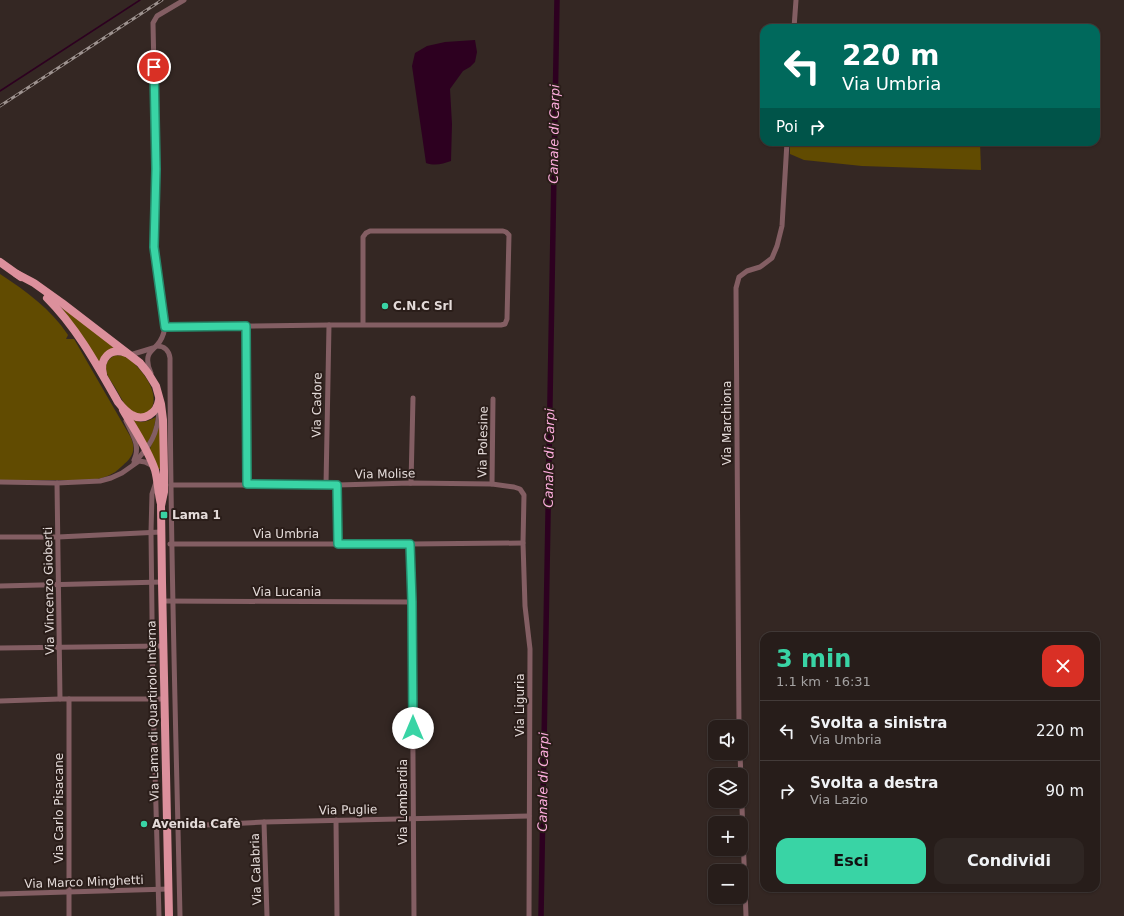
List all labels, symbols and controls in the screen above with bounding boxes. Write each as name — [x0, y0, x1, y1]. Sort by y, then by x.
text: 220 m — [842, 39, 939, 72]
icon: left — [776, 40, 828, 92]
pin — [137, 50, 171, 84]
icon: arrive — [143, 56, 165, 78]
text: Via Umbria — [842, 73, 941, 94]
water label: Canale di Carpi — [546, 84, 562, 184]
icon: right — [806, 116, 828, 138]
text: Poi — [776, 118, 798, 136]
place label: C.N.C Srl — [393, 299, 453, 313]
marker: C.N.C Srl — [380, 301, 390, 311]
street label: Via Cadore — [309, 372, 325, 438]
street label: Via Marchiona — [720, 381, 734, 465]
street label: Via Polesine — [475, 406, 491, 478]
water label: Canale di Carpi — [541, 408, 557, 508]
street label: Via Molise — [355, 466, 415, 482]
place label: Lama 1 — [172, 508, 221, 522]
marker: Lama 1 — [159, 510, 169, 520]
street label: Via Vincenzo Gioberti — [41, 527, 57, 655]
street label: Via Umbria — [253, 527, 319, 541]
street label: Via Lucania — [253, 585, 321, 599]
street label: Via Lama di Quartirolo Interna — [144, 620, 162, 802]
text: 3 min — [776, 645, 851, 673]
button: close — [1042, 645, 1084, 687]
street label: Via Liguria — [513, 673, 527, 737]
text: 1.1 km · 16:31 — [776, 674, 871, 689]
position arrow — [392, 707, 434, 749]
text: Svolta a sinistra — [810, 714, 947, 732]
map controls — [708, 720, 748, 904]
button: sound — [708, 720, 748, 760]
icon: left — [776, 720, 798, 742]
text: 220 m — [1036, 722, 1084, 740]
water label: Canale di Carpi — [535, 732, 551, 832]
text: Via Umbria — [810, 732, 882, 747]
street label: Via Carlo Pisacane — [52, 753, 66, 863]
street label: Via Lombardia — [396, 759, 410, 845]
button: layers — [708, 768, 748, 808]
text: Svolta a destra — [810, 774, 938, 792]
icon: right — [776, 780, 798, 802]
text: 90 m — [1046, 782, 1084, 800]
text: Via Lazio — [810, 792, 868, 807]
street label: Via Puglie — [319, 802, 377, 818]
button: + — [708, 816, 748, 856]
place label: Avenida Cafè — [152, 817, 241, 831]
marker: Avenida Cafè — [139, 819, 149, 829]
street label: Via Calabria — [248, 833, 264, 905]
button: Esci — [776, 838, 926, 884]
button: Condividi — [934, 838, 1084, 884]
button: − — [708, 864, 748, 904]
street label: Via Marco Minghetti — [24, 873, 144, 891]

